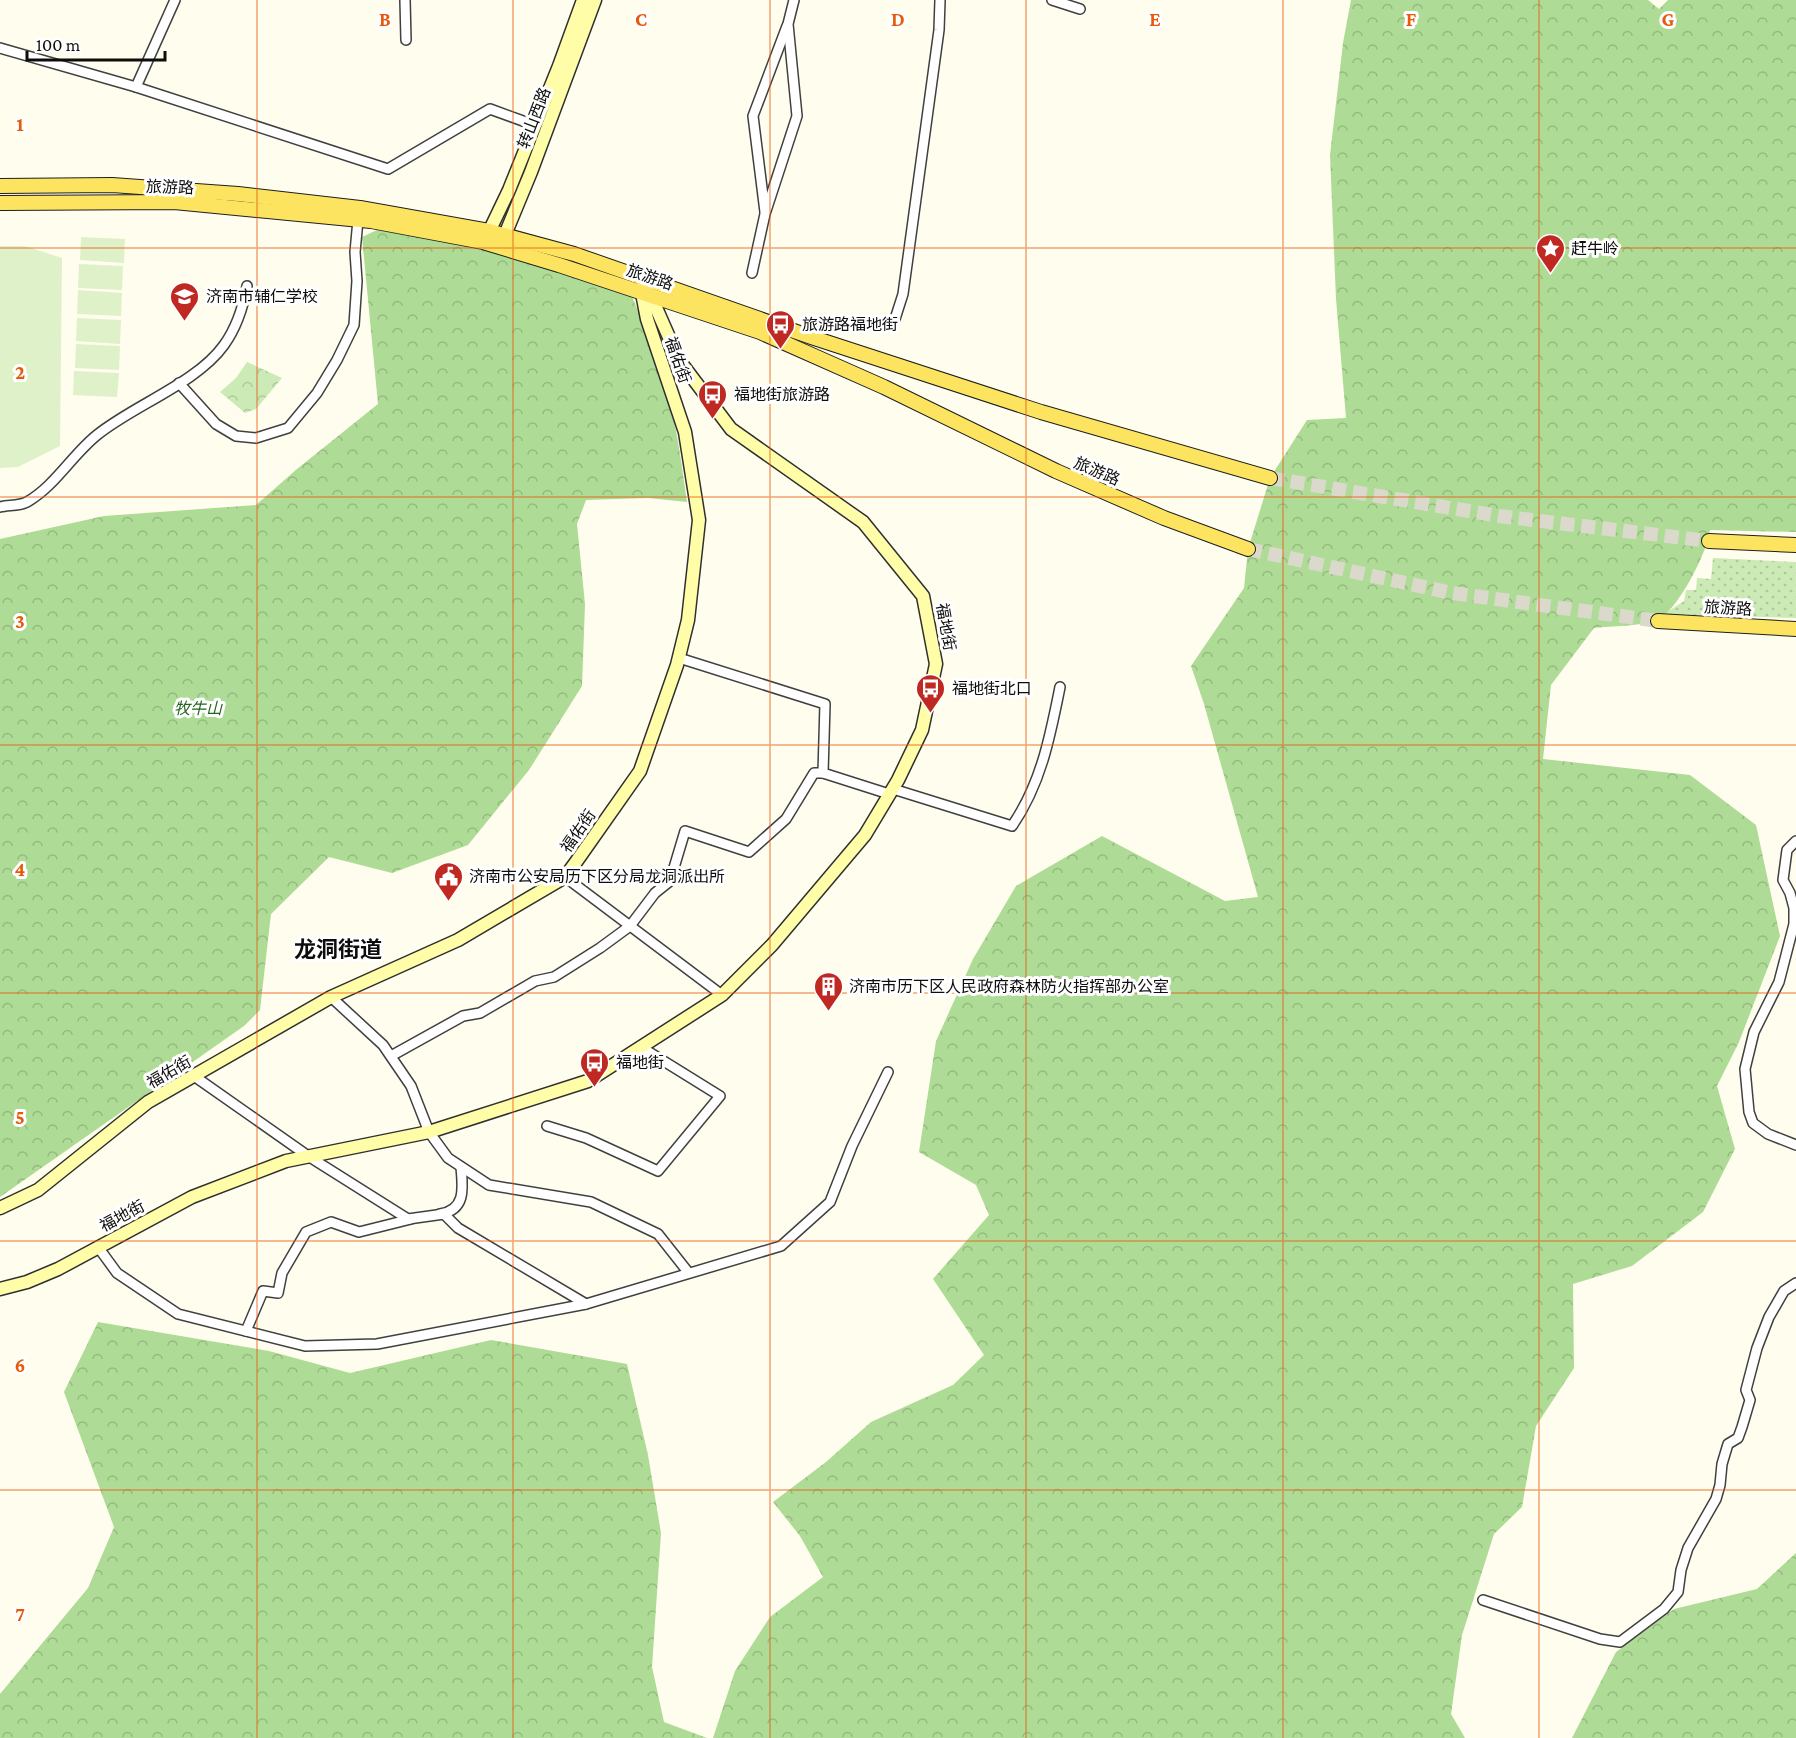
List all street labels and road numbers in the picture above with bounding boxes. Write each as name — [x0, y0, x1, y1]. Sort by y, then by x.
street label: 转山西路 — [515, 85, 553, 151]
street label: 旅游路 — [146, 178, 194, 196]
street label: 旅游路 — [625, 261, 675, 293]
street label: 福佑街 — [662, 335, 694, 385]
street label: 旅游路 — [1072, 454, 1122, 488]
street label: 旅游路 — [1704, 598, 1752, 618]
street label: 福地街 — [933, 602, 959, 652]
street label: 福佑街 — [557, 806, 599, 856]
street label: 福佑街 — [144, 1053, 194, 1091]
street label: 福地街 — [97, 1197, 147, 1235]

